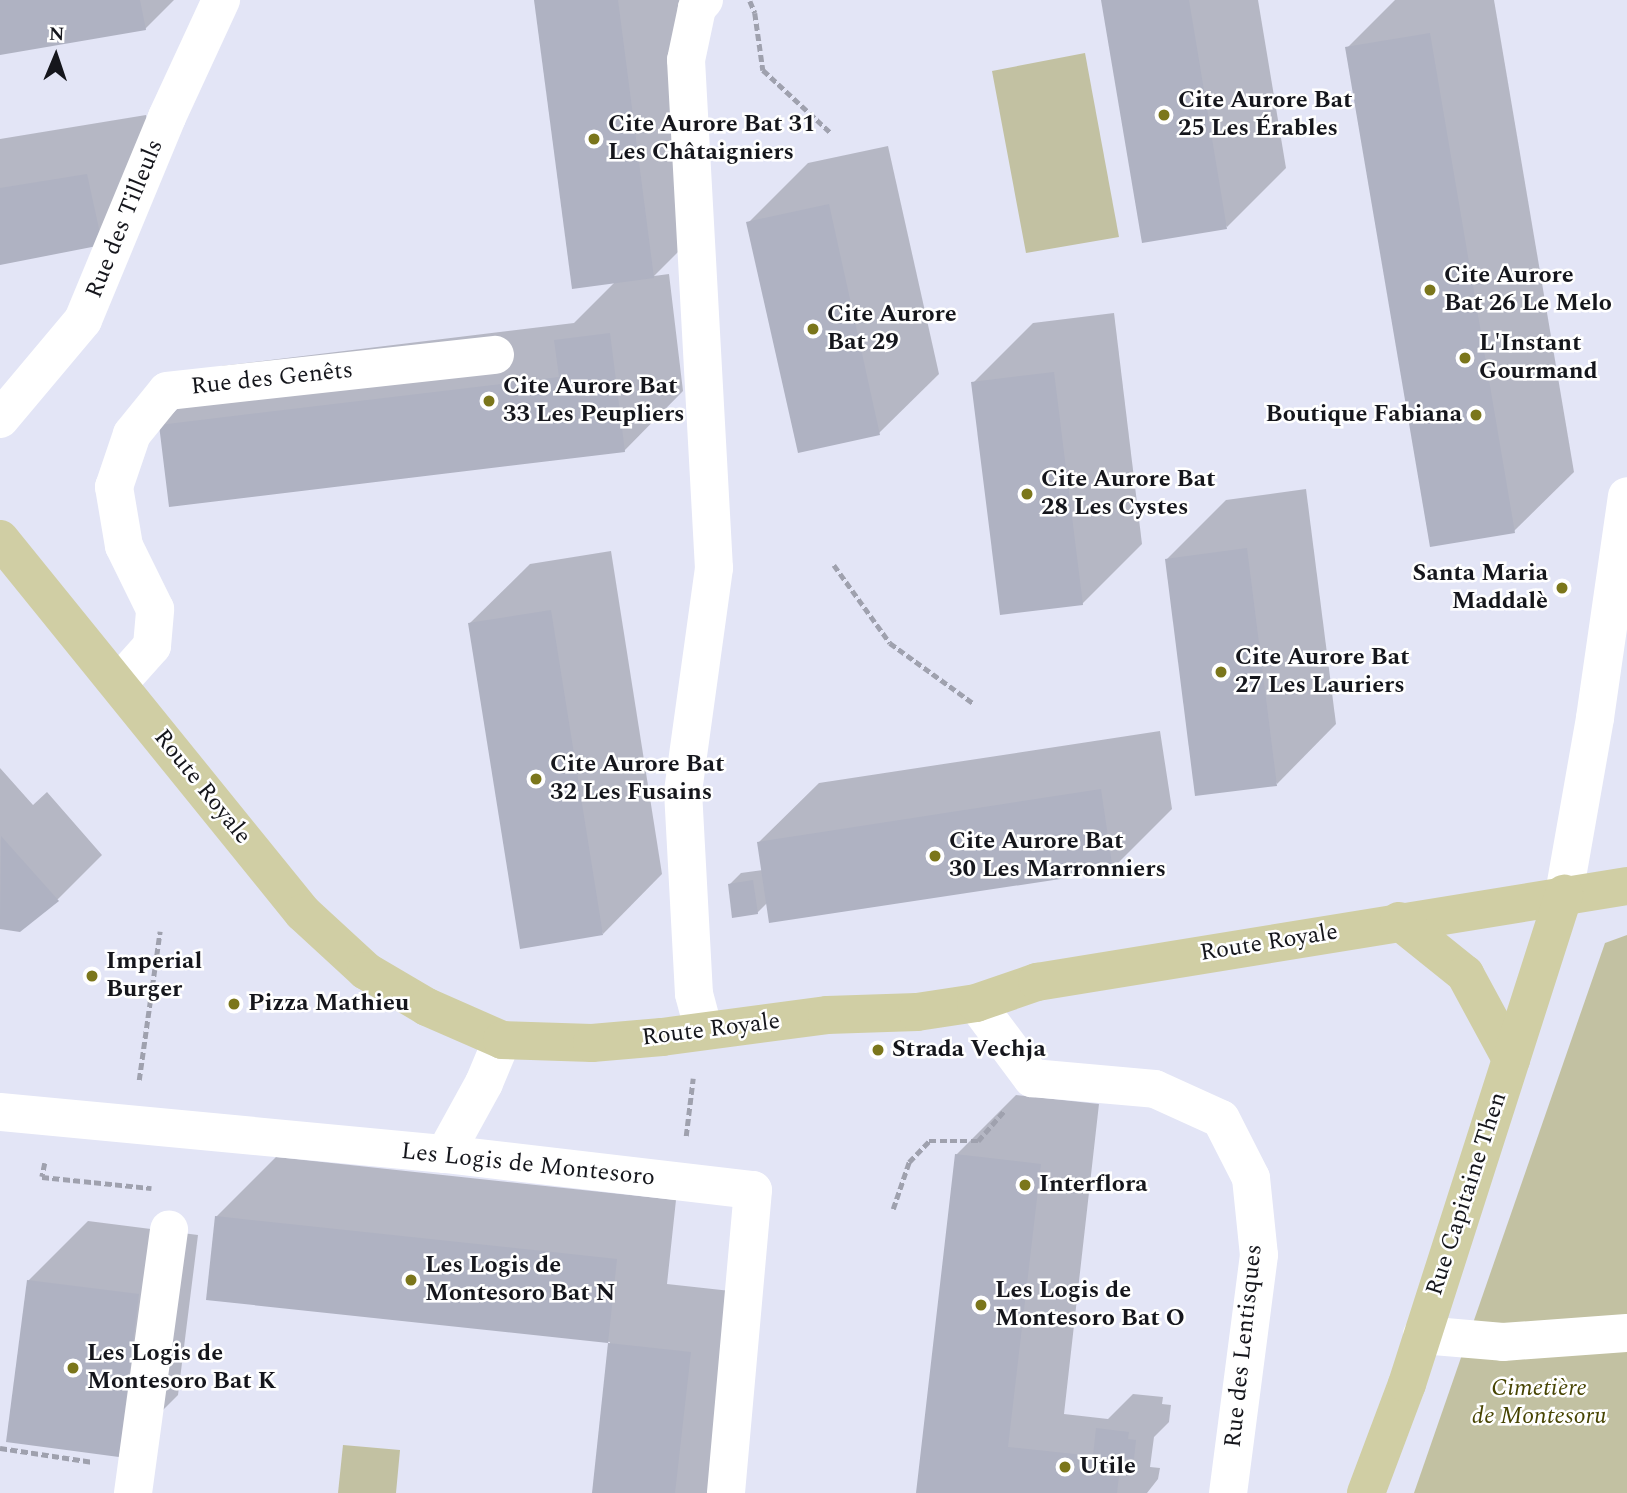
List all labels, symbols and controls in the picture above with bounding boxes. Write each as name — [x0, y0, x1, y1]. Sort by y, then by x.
text: N — [48, 20, 65, 49]
north arrow — [21, 21, 91, 91]
place label: Cite Aurore Bat 25 Les Érables — [1178, 87, 1352, 143]
marker: Cite Aurore Bat 25 Les Érables — [1156, 107, 1172, 123]
place label: Cite Aurore Bat 31 Les Châtaigniers — [608, 111, 815, 167]
marker: Cite Aurore Bat 31 Les Châtaigniers — [586, 131, 602, 147]
street label: Rue des Tilleuls — [80, 135, 170, 303]
place label: Cite Aurore Bat 26 Le Melo — [1444, 262, 1612, 318]
marker: Cite Aurore Bat 26 Le Melo — [1422, 282, 1438, 298]
place label: Cite Aurore Bat 29 — [827, 301, 957, 357]
marker: Cite Aurore Bat 29 — [805, 321, 821, 337]
place label: L'Instant Gourmand — [1479, 330, 1598, 386]
marker: L'Instant Gourmand — [1457, 350, 1473, 366]
street label: Rue des Genêts — [190, 356, 354, 402]
place label: Cite Aurore Bat 33 Les Peupliers — [503, 373, 685, 429]
marker: Cite Aurore Bat 33 Les Peupliers — [481, 393, 497, 409]
place label: Boutique Fabiana — [1266, 401, 1462, 429]
marker: Boutique Fabiana — [1468, 407, 1484, 423]
place label: Cite Aurore Bat 28 Les Cystes — [1041, 466, 1215, 522]
marker: Cite Aurore Bat 28 Les Cystes — [1019, 486, 1035, 502]
place label: Santa Maria Maddalè — [1412, 560, 1548, 616]
marker: Santa Maria Maddalè — [1554, 580, 1570, 596]
place label: Cite Aurore Bat 27 Les Lauriers — [1235, 644, 1409, 700]
marker: Cite Aurore Bat 27 Les Lauriers — [1213, 664, 1229, 680]
street label: Route Royale — [147, 724, 257, 850]
place label: Cite Aurore Bat 32 Les Fusains — [550, 751, 724, 807]
marker: Cite Aurore Bat 32 Les Fusains — [528, 771, 544, 787]
place label: Cite Aurore Bat 30 Les Marronniers — [949, 828, 1166, 884]
marker: Cite Aurore Bat 30 Les Marronniers — [927, 848, 943, 864]
street label: Route Royale — [1198, 918, 1340, 968]
place label: Imperial Burger — [106, 948, 202, 1004]
marker: Imperial Burger — [84, 968, 100, 984]
place label: Pizza Mathieu — [248, 990, 409, 1018]
marker: Pizza Mathieu — [226, 996, 242, 1012]
street label: Route Royale — [640, 1007, 782, 1053]
place label: Strada Vechja — [892, 1036, 1046, 1064]
marker: Strada Vechja — [870, 1042, 886, 1058]
street label: Rue Capitaine Then — [1421, 1089, 1513, 1299]
street label: Les Logis de Montesoro — [400, 1137, 656, 1193]
place label: Interflora — [1039, 1171, 1148, 1199]
marker: Interflora — [1017, 1177, 1033, 1193]
street label: Rue des Lentisques — [1219, 1243, 1269, 1449]
place label: Les Logis de Montesoro Bat N — [425, 1252, 615, 1308]
marker: Les Logis de Montesoro Bat N — [403, 1272, 419, 1288]
place label: Les Logis de Montesoro Bat O — [995, 1277, 1185, 1333]
marker: Les Logis de Montesoro Bat O — [973, 1297, 989, 1313]
place label: Les Logis de Montesoro Bat K — [87, 1340, 276, 1396]
marker: Les Logis de Montesoro Bat K — [65, 1360, 81, 1376]
park label: Cimetière de Montesoru — [1472, 1375, 1606, 1431]
place label: Utile — [1079, 1453, 1136, 1481]
marker: Utile — [1057, 1459, 1073, 1475]

